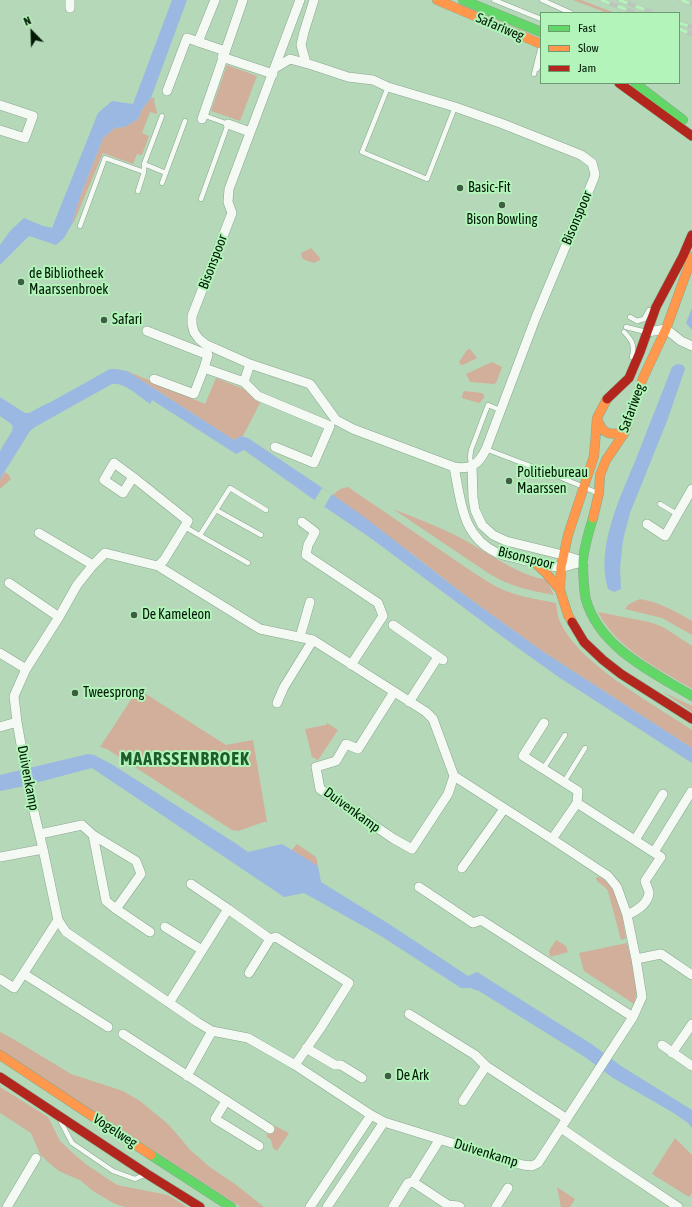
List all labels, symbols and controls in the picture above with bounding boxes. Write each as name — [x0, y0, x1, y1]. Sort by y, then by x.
street label: Safariweg — [473, 9, 527, 45]
north arrow — [12, 12, 52, 52]
legend — [540, 12, 680, 84]
text: N — [22, 14, 33, 28]
text: Fast — [578, 21, 596, 35]
text: Slow — [578, 41, 599, 55]
text: Jam — [578, 61, 596, 75]
place label: Basic-Fit — [468, 180, 511, 196]
marker: Basic-Fit — [455, 183, 465, 193]
street label: Bisonspoor — [558, 188, 596, 248]
marker: Bison Bowling — [497, 200, 507, 210]
place label: Bison Bowling — [466, 212, 538, 228]
street label: Bisonspoor — [195, 232, 231, 292]
place label: de Bibliotheek Maarssenbroek — [29, 266, 108, 298]
marker: de Bibliotheek Maarssenbroek — [16, 277, 26, 287]
place label: Safari — [112, 312, 142, 328]
marker: Safari — [99, 315, 109, 325]
street label: Safariweg — [615, 381, 649, 435]
place label: Politiebureau Maarssen — [517, 465, 588, 498]
marker: Politiebureau Maarssen — [504, 476, 514, 486]
street label: Bisonspoor — [496, 543, 556, 573]
place label: De Kameleon — [142, 607, 211, 623]
marker: De Kameleon — [129, 610, 139, 620]
place label: Tweesprong — [83, 685, 145, 701]
marker: Tweesprong — [70, 688, 80, 698]
street label: Duivenkamp — [13, 744, 43, 812]
district label: MAARSSENBROEK — [120, 748, 250, 770]
street label: Duivenkamp — [320, 784, 384, 836]
place label: De Ark — [396, 1068, 429, 1084]
marker: De Ark — [383, 1071, 393, 1081]
street label: Vogelweg — [90, 1111, 140, 1151]
street label: Duivenkamp — [452, 1135, 520, 1171]

